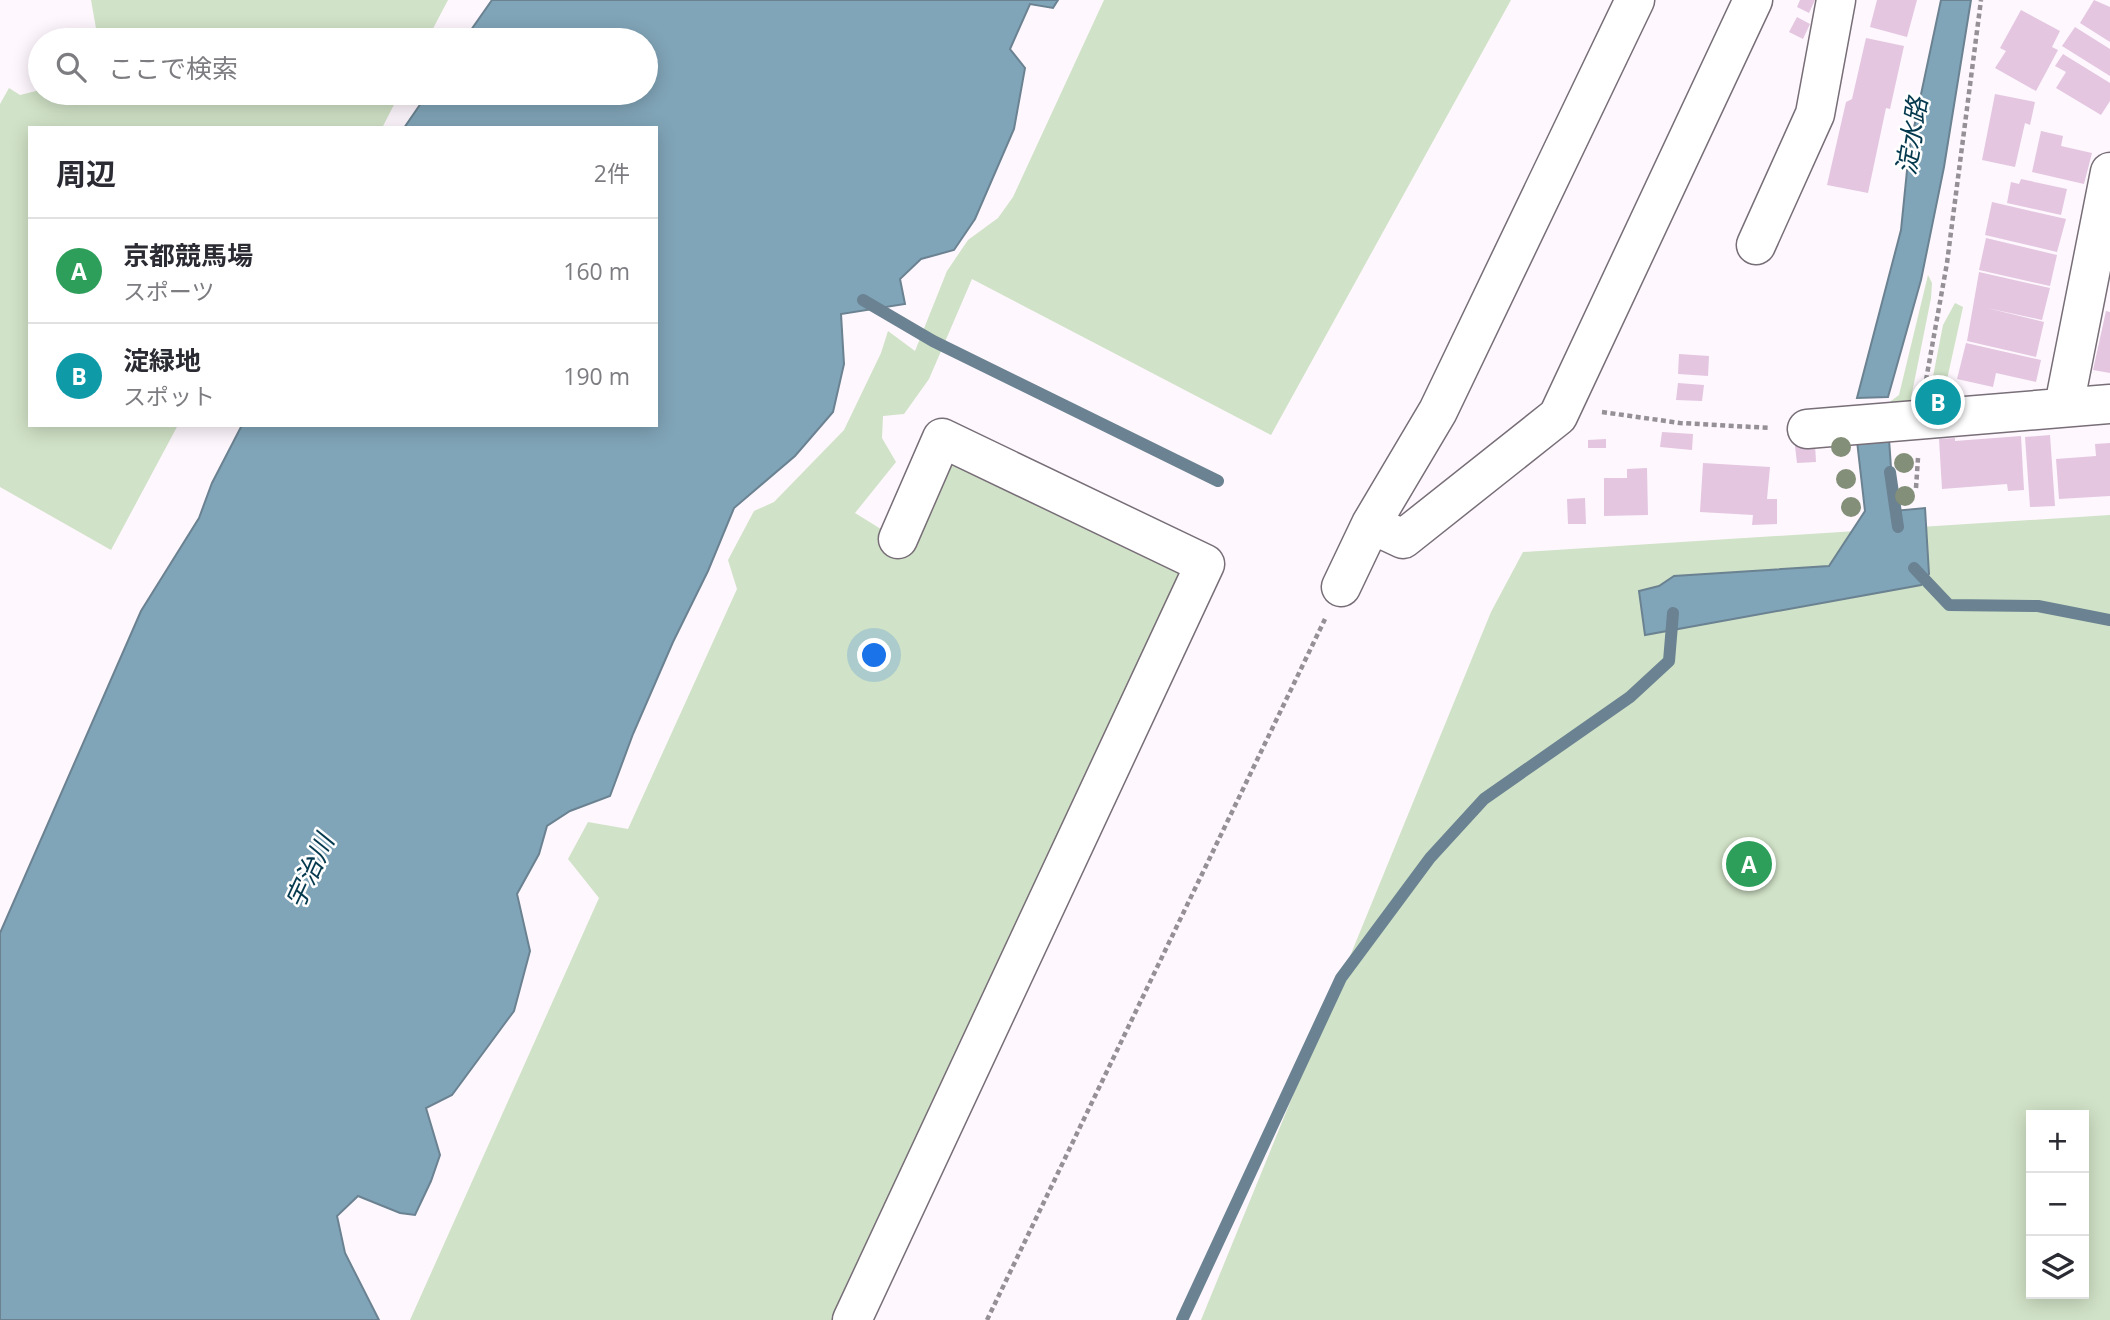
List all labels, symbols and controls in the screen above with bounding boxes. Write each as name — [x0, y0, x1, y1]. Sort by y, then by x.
search box — [28, 28, 658, 105]
icon: search — [52, 48, 90, 86]
text: ここで検索 — [108, 50, 238, 86]
water label: 淀水路 — [1887, 93, 1935, 177]
text: 周辺 — [56, 153, 116, 194]
text: 2件 — [594, 157, 630, 189]
text: 京都競馬場 — [123, 237, 253, 273]
text: A — [71, 255, 87, 287]
text: 160 m — [563, 255, 630, 287]
text: スポーツ — [123, 275, 215, 307]
text: 淀緑地 — [123, 342, 201, 378]
text: B — [71, 360, 87, 392]
text: 190 m — [563, 360, 630, 392]
pin: B — [1915, 376, 1961, 428]
text: スポット — [123, 380, 215, 412]
your location — [857, 638, 891, 672]
water label: 宇治川 — [276, 825, 343, 914]
pin: A — [1726, 838, 1772, 890]
map controls — [2026, 1110, 2089, 1299]
button: + — [2026, 1110, 2089, 1173]
button: − — [2026, 1173, 2089, 1236]
button: layers — [2026, 1236, 2089, 1299]

